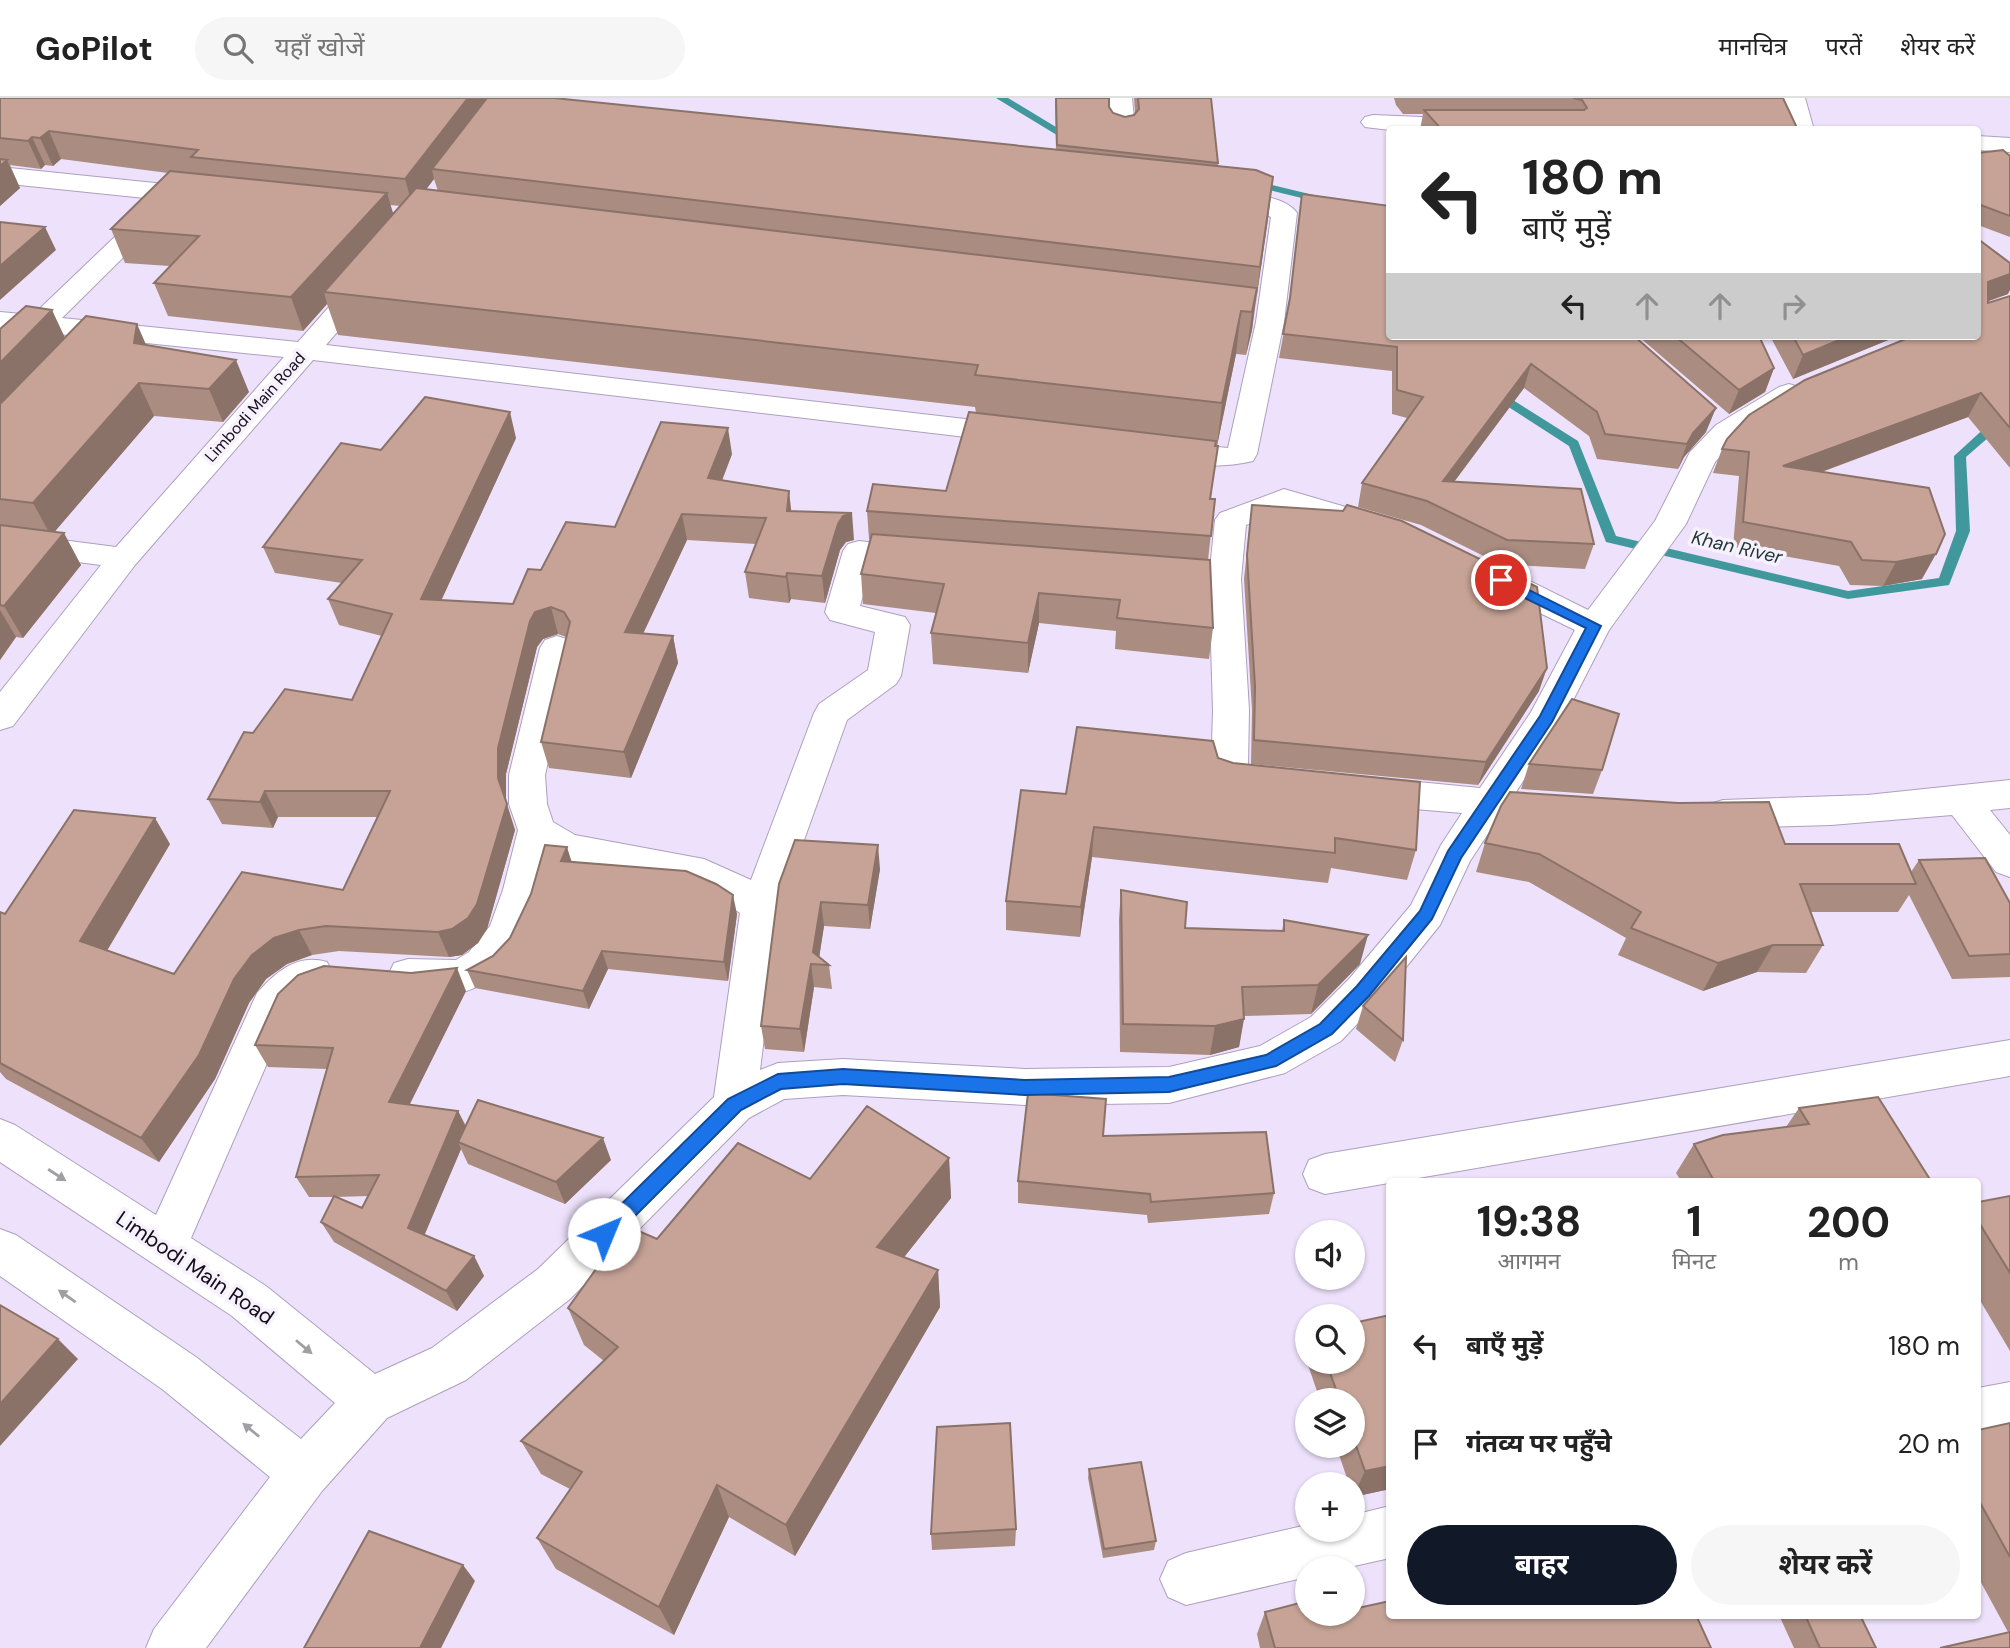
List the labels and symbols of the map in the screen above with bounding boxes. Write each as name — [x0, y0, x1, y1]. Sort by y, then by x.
street label: Limbodi Main Road — [200, 348, 310, 466]
water label: Khan River — [1689, 524, 1786, 570]
pin — [1471, 550, 1531, 610]
one-way arrow — [47, 1169, 67, 1182]
position arrow — [567, 1197, 641, 1271]
street label: Limbodi Main Road — [111, 1205, 279, 1331]
one-way arrow — [58, 1289, 76, 1303]
one-way arrow — [296, 1339, 313, 1354]
one-way arrow — [242, 1423, 260, 1438]

